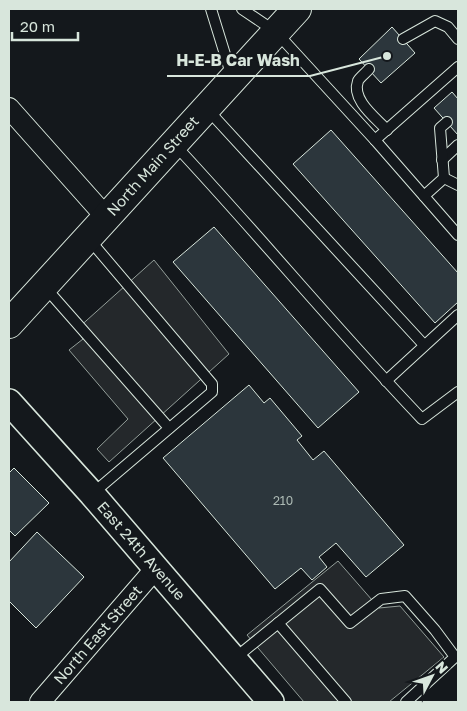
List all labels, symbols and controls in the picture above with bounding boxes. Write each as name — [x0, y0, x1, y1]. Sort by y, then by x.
scale bar — [12, 10, 79, 42]
text: 20 m — [20, 17, 55, 35]
callout: H-E-B Car Wash — [167, 45, 310, 76]
text: H-E-B Car Wash — [176, 50, 300, 70]
street label: North Main Street — [103, 112, 202, 219]
house number: 210 — [273, 493, 293, 508]
street label: East 24th Avenue — [94, 497, 190, 604]
street label: North East Street — [49, 581, 145, 687]
north arrow — [407, 651, 457, 701]
text: N — [432, 658, 452, 677]

